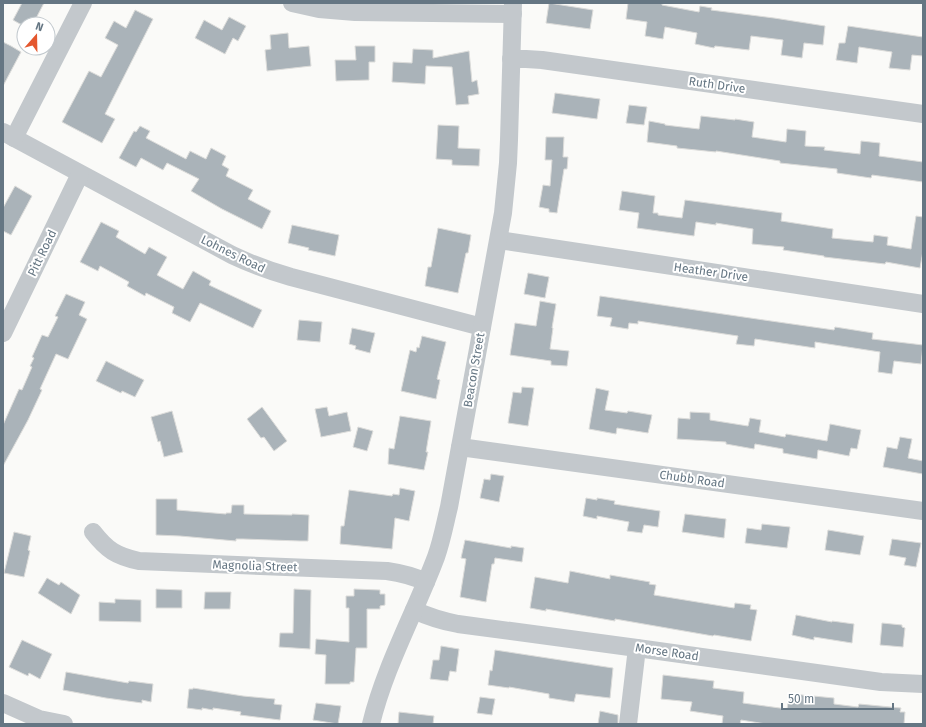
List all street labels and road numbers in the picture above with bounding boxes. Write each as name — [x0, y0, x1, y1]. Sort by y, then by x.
street label: Ruth Drive — [688, 74, 746, 96]
street label: Pitt Road — [25, 228, 59, 278]
street label: Lohnes Road — [199, 232, 267, 276]
street label: Heather Drive — [673, 260, 749, 284]
street label: Beacon Street — [461, 331, 488, 408]
street label: Chubb Road — [658, 467, 726, 491]
street label: Magnolia Street — [212, 558, 298, 575]
street label: Morse Road — [634, 641, 700, 663]

